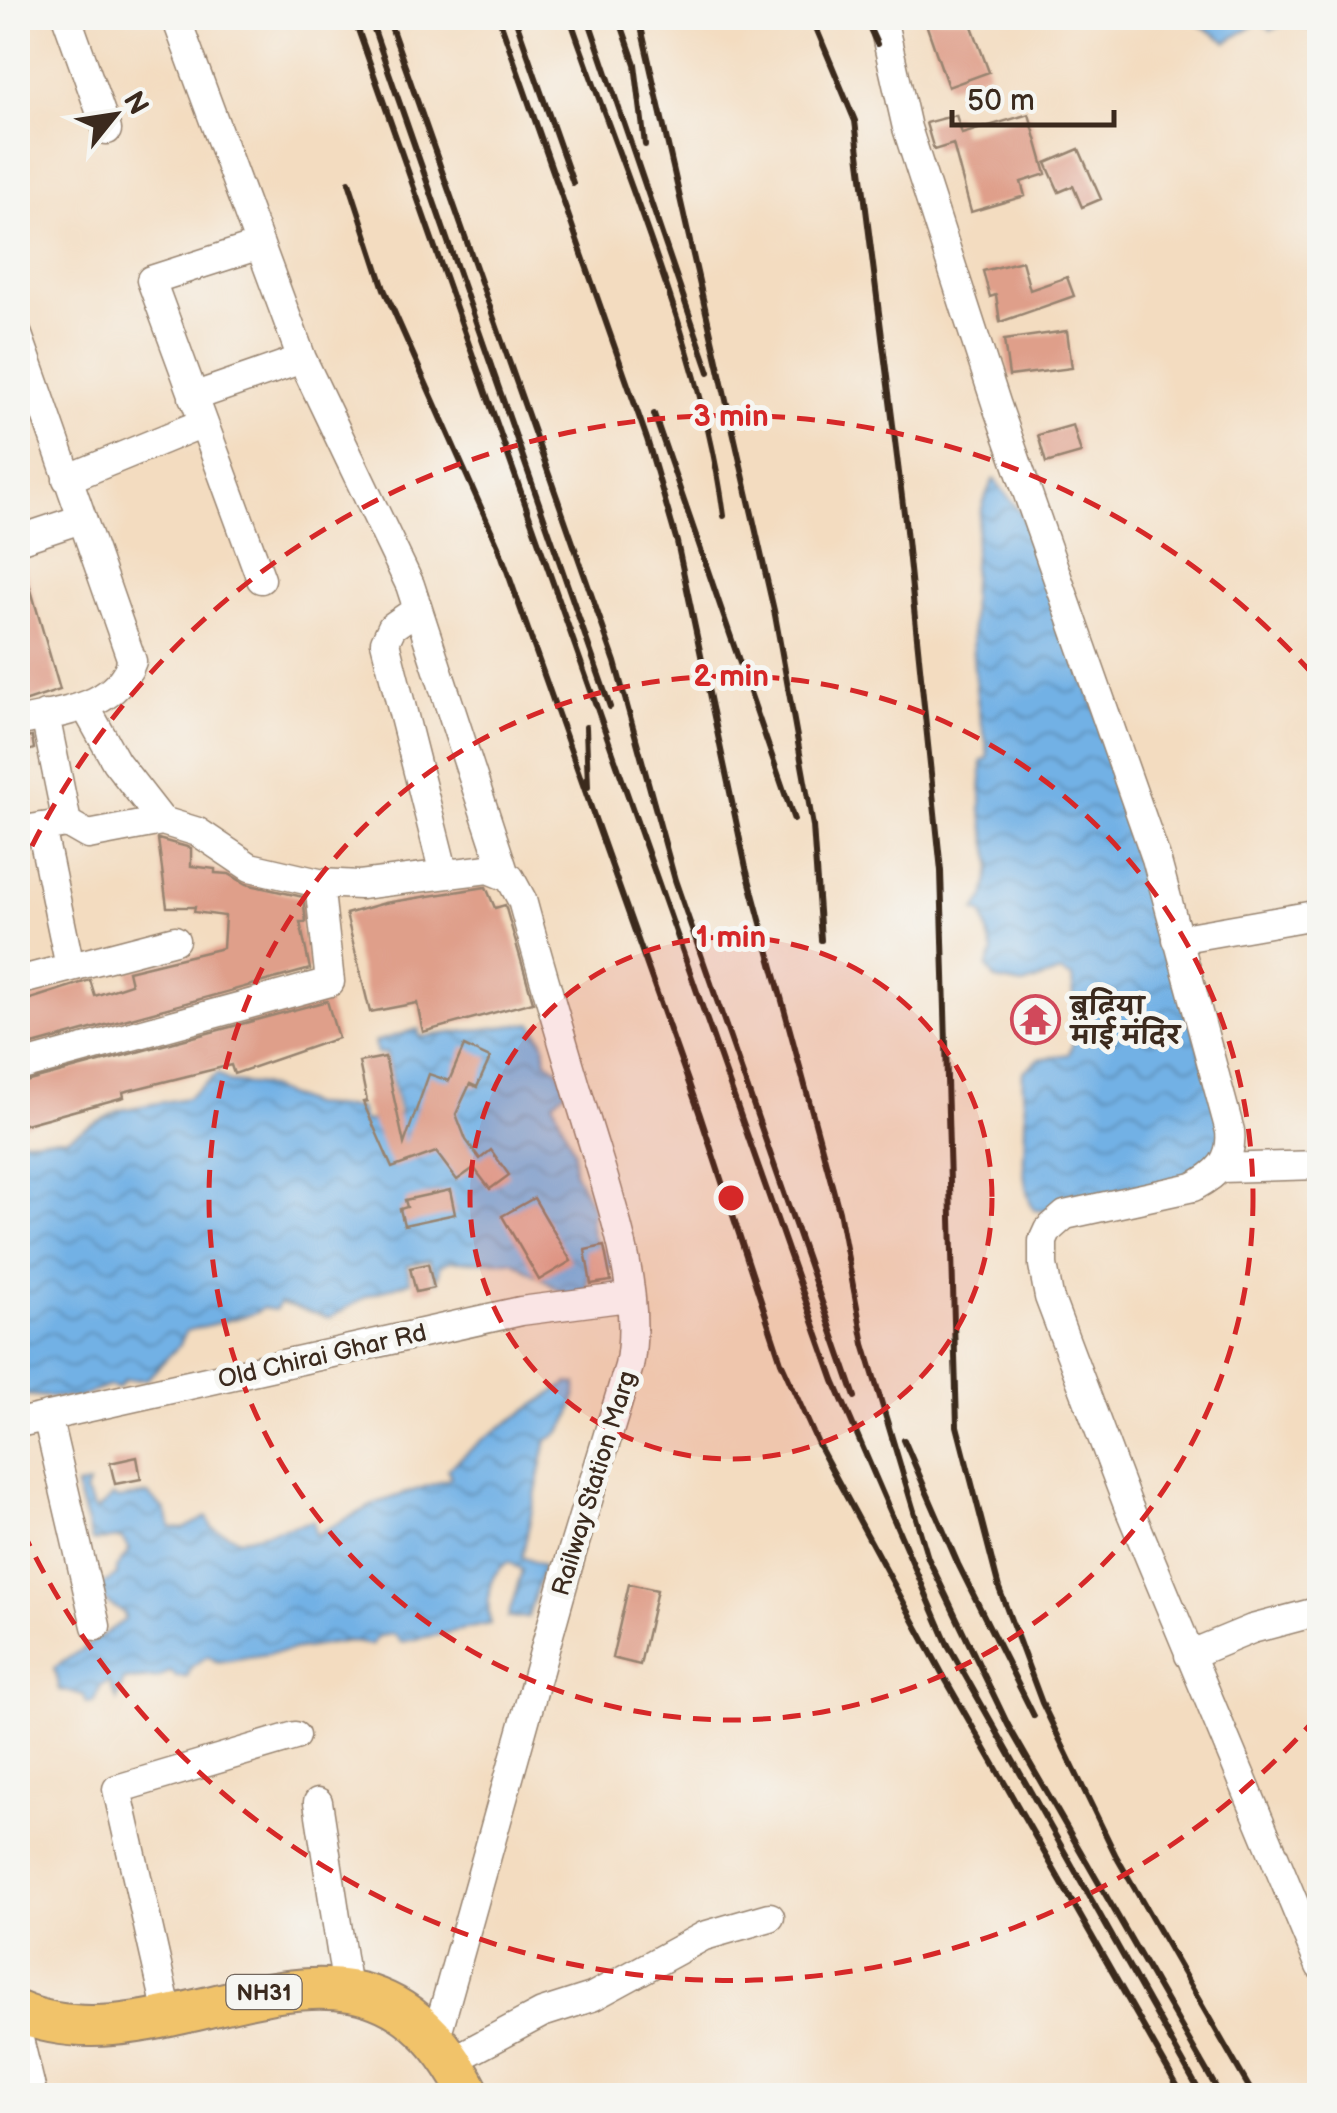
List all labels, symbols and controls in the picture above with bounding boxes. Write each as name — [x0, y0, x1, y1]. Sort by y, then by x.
north arrow — [65, 65, 165, 165]
scale bar — [952, 65, 1114, 127]
text: 50 m — [967, 83, 1035, 119]
text: N — [116, 86, 155, 121]
text: 3 min — [693, 399, 769, 435]
text: 2 min — [693, 659, 769, 695]
text: 1 min — [696, 920, 766, 956]
place label: बुढ़िया माई मंदिर — [1069, 987, 1182, 1052]
temple icon: बुढ़िया माई मंदिर — [1010, 994, 1062, 1046]
centre of rings — [713, 1180, 749, 1216]
street label: Old Chirai Ghar Rd — [215, 1317, 430, 1396]
street label: Railway Station Marg — [545, 1367, 643, 1600]
road number: NH31 — [226, 1975, 302, 2009]

